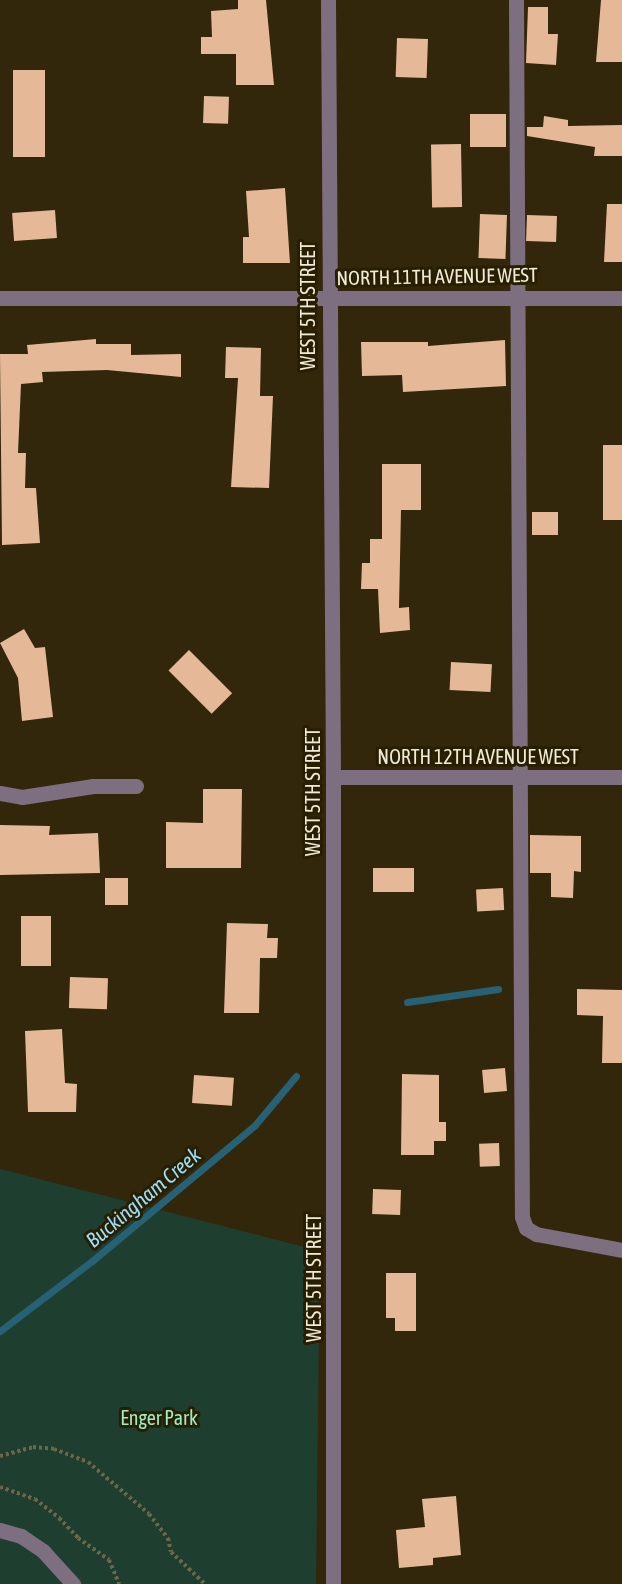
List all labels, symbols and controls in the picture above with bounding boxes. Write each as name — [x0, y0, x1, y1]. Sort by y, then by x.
street label: WEST 5TH STREET — [295, 242, 319, 370]
street label: NORTH 11TH AVENUE WEST — [336, 262, 538, 290]
street label: WEST 5TH STREET — [300, 728, 324, 856]
street label: NORTH 12TH AVENUE WEST — [377, 744, 579, 768]
water label: Buckingham Creek — [80, 1142, 206, 1252]
street label: WEST 5TH STREET — [301, 1214, 325, 1342]
park label: Enger Park — [120, 1405, 198, 1429]

